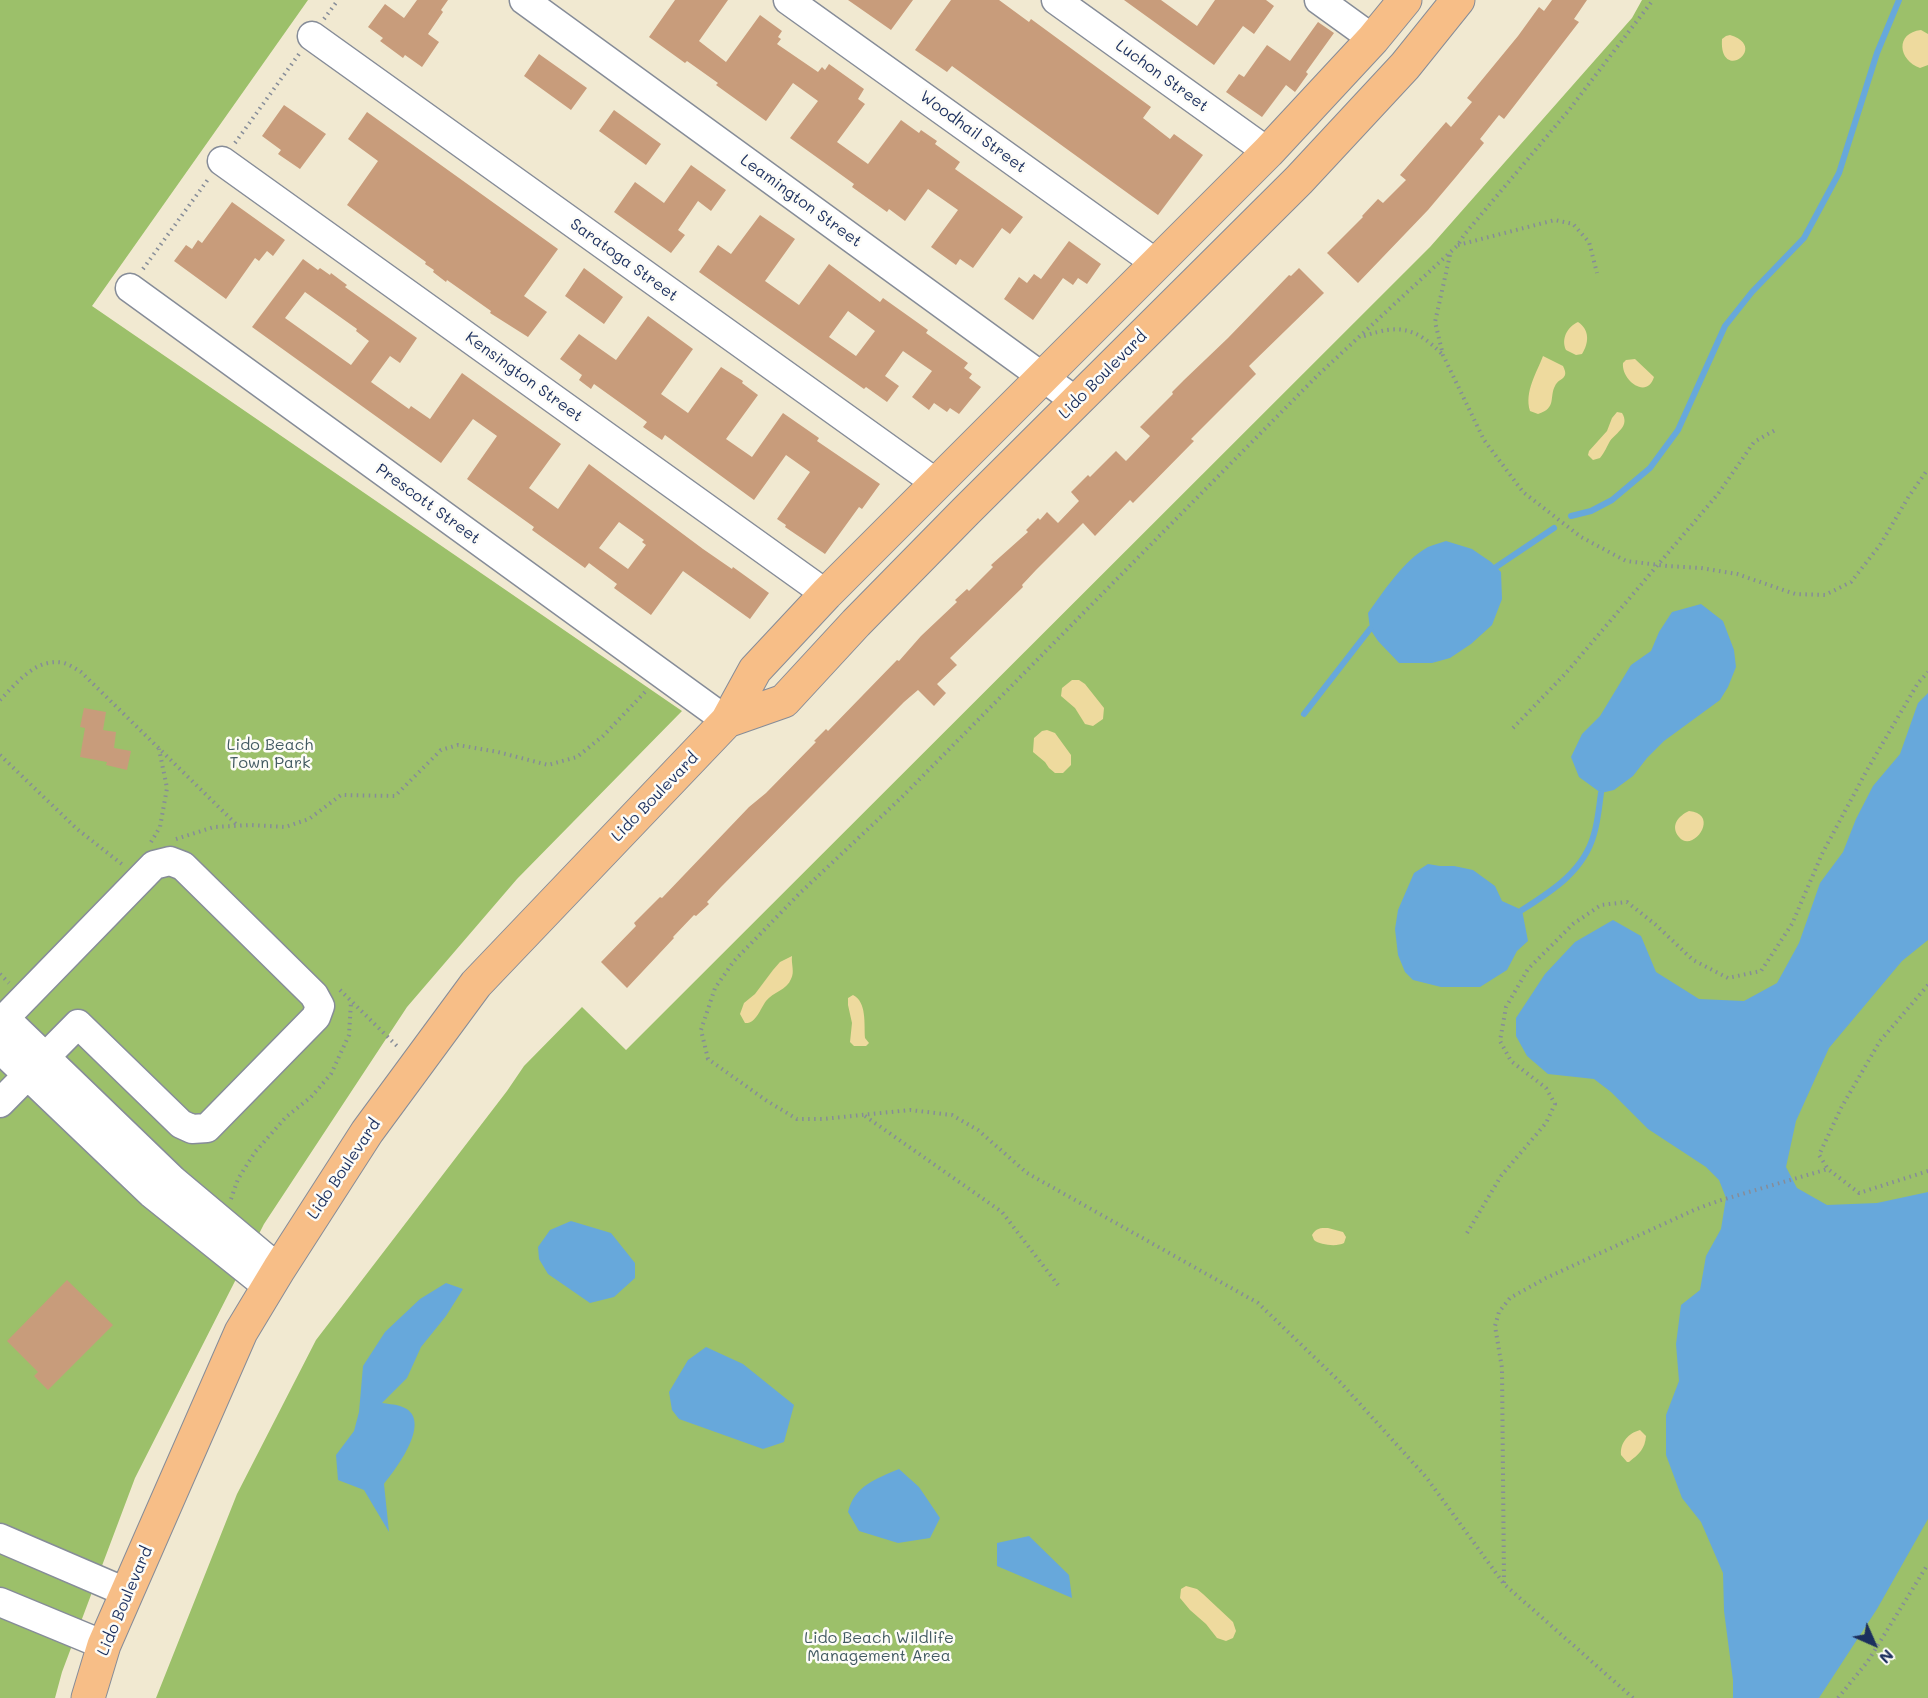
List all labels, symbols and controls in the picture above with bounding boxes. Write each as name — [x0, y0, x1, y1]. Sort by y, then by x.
street label: Luchon Street — [1112, 36, 1212, 116]
street label: Woodhail Street — [916, 87, 1030, 177]
street label: Leamington Street — [736, 150, 866, 252]
street label: Saratoga Street — [566, 214, 682, 306]
street label: Lido Boulevard — [1055, 327, 1151, 423]
street label: Kensington Street — [461, 328, 587, 426]
street label: Prescott Street — [372, 460, 484, 548]
park label: Lido Beach Town Park — [227, 735, 313, 773]
street label: Lido Boulevard — [608, 748, 702, 846]
street label: Lido Boulevard — [303, 1115, 385, 1223]
street label: Lido Boulevard — [93, 1544, 157, 1658]
north arrow — [1844, 1614, 1904, 1674]
park label: Lido Beach Wildlife Management Area — [804, 1628, 954, 1666]
text: N — [1875, 1645, 1899, 1669]

